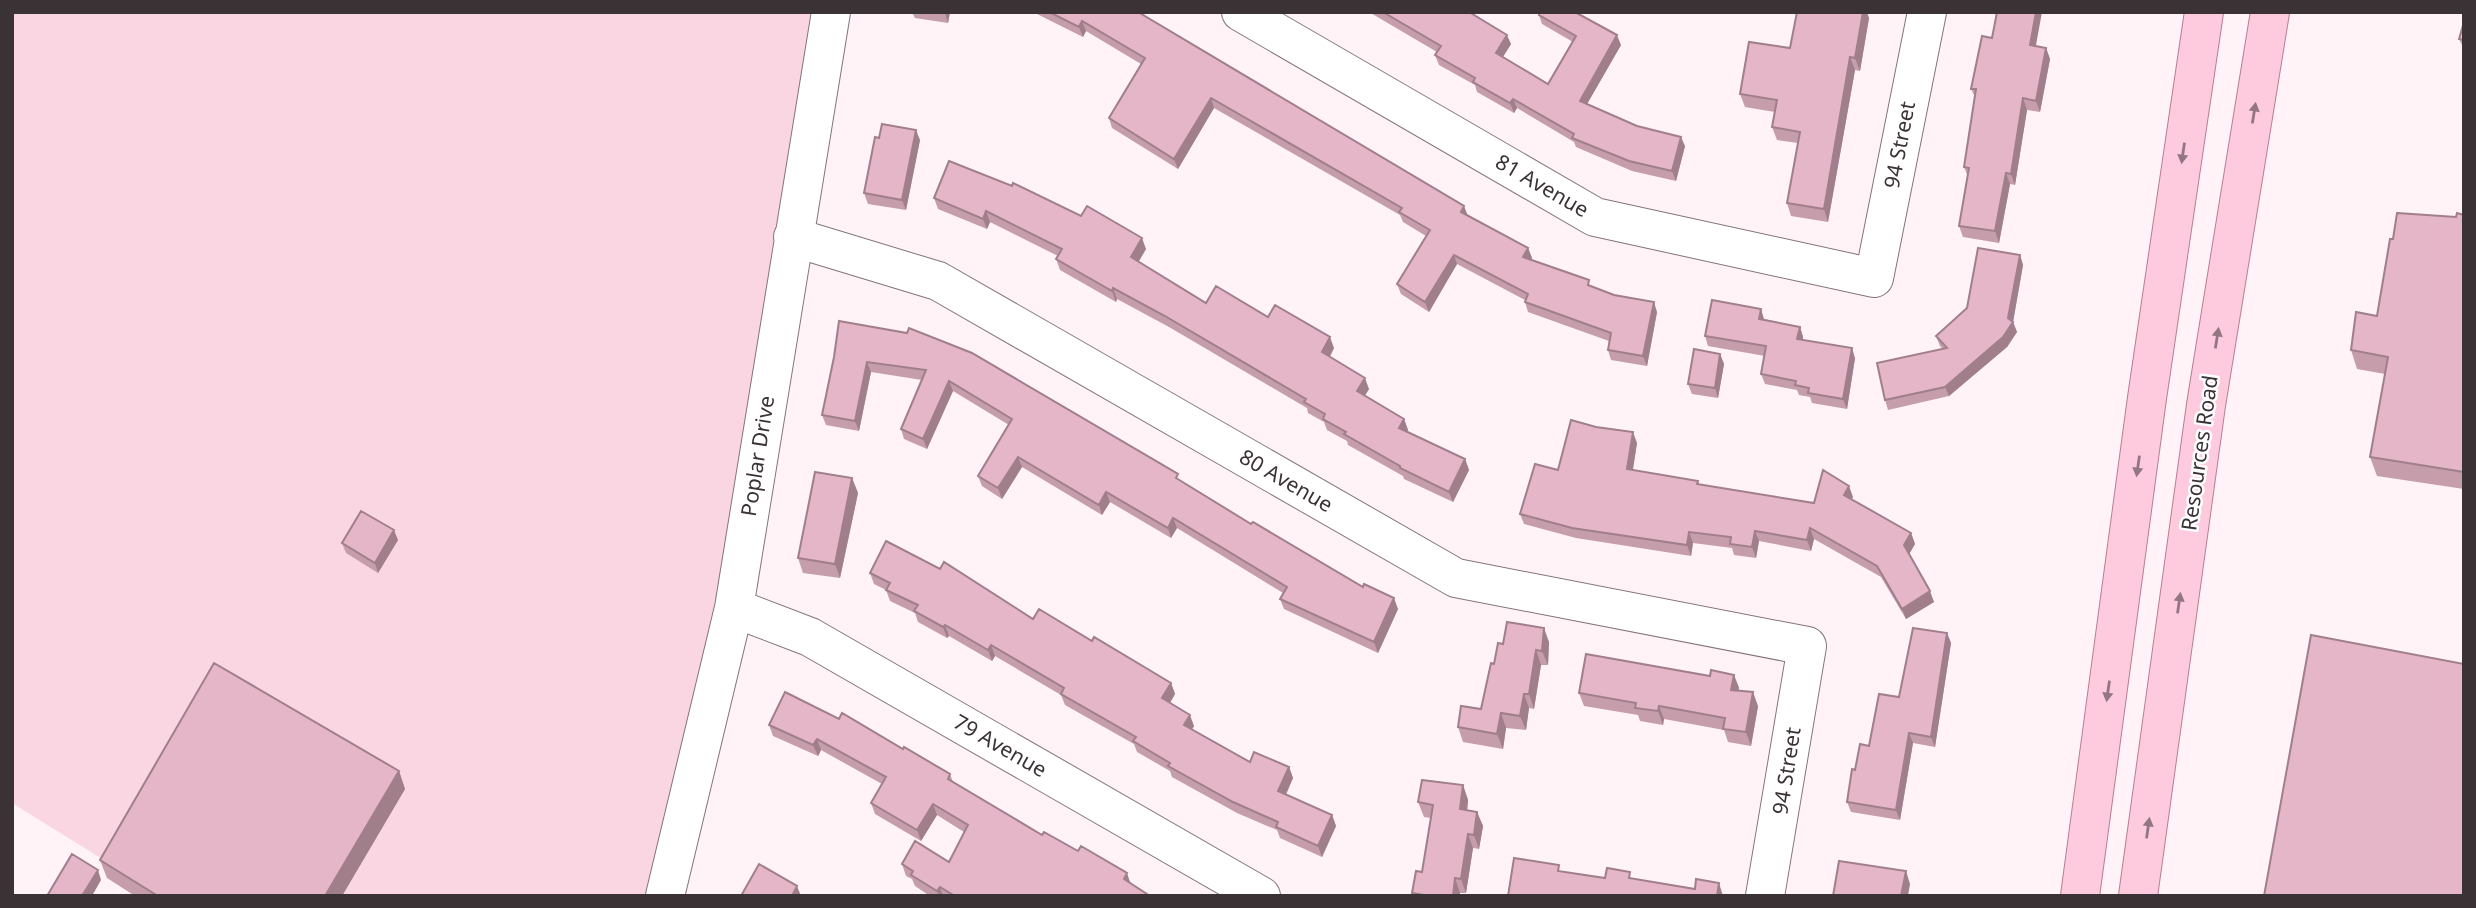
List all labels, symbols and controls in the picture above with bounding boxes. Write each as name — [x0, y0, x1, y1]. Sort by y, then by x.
street label: 94 Street — [1877, 98, 1921, 191]
one-way arrow — [2249, 102, 2260, 124]
one-way arrow — [2177, 142, 2188, 164]
street label: 81 Avenue — [1491, 147, 1594, 223]
one-way arrow — [2212, 327, 2223, 349]
street label: Resources Road — [2174, 373, 2224, 532]
street label: Poplar Drive — [734, 394, 780, 518]
street label: 80 Avenue — [1235, 442, 1338, 518]
one-way arrow — [2132, 455, 2143, 477]
one-way arrow — [2174, 592, 2185, 614]
one-way arrow — [2102, 680, 2113, 702]
street label: 79 Avenue — [949, 707, 1052, 783]
street label: 94 Street — [1765, 725, 1807, 817]
one-way arrow — [2142, 817, 2153, 839]

